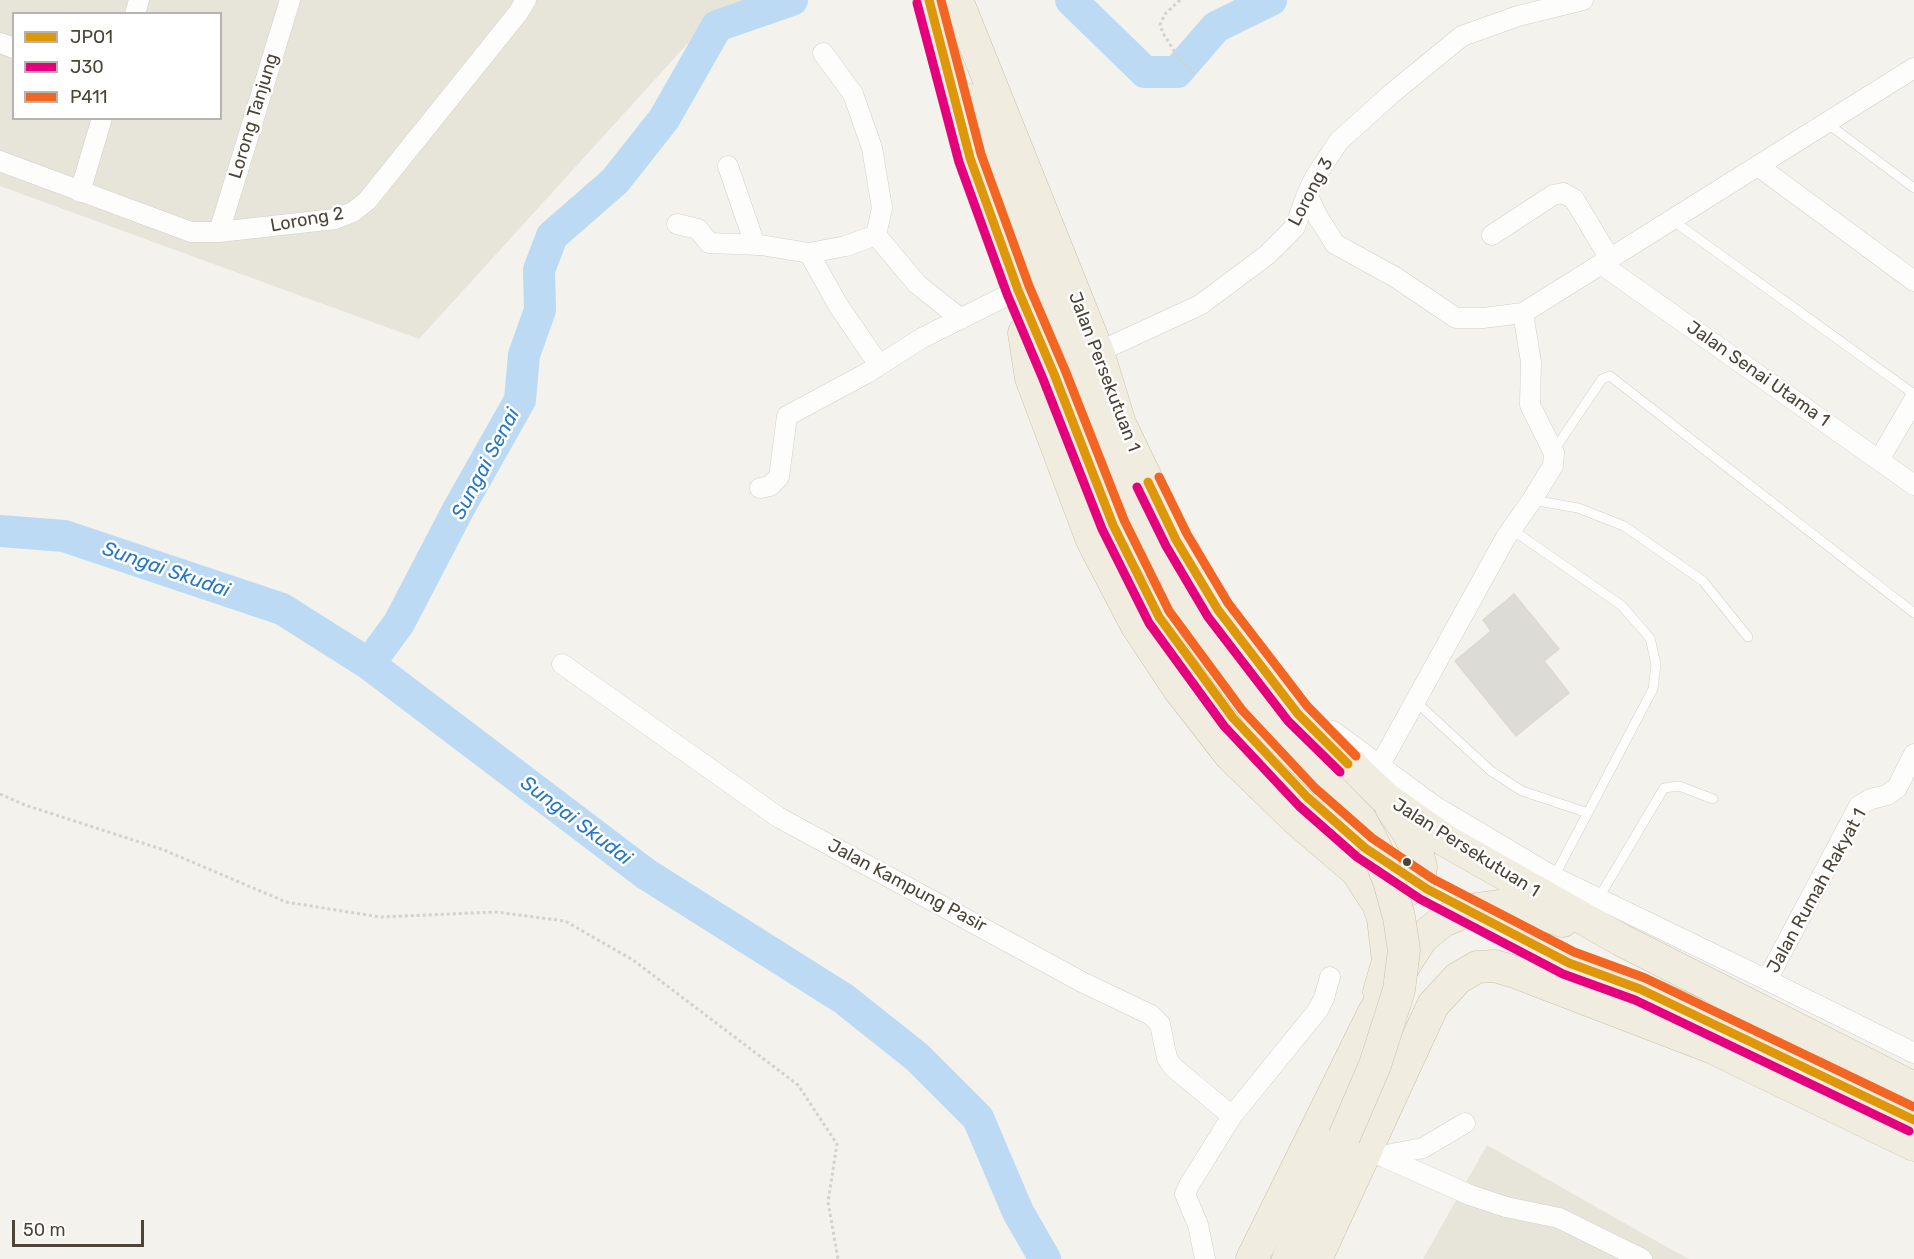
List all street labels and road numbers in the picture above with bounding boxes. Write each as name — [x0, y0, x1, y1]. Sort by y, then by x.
street label: Lorong Tanjung — [225, 51, 283, 181]
street label: Lorong 3 — [1284, 154, 1338, 230]
street label: Lorong 2 — [269, 203, 345, 237]
street label: Jalan Persekutuan 1 — [1064, 289, 1144, 455]
street label: Jalan Senai Utama 1 — [1682, 317, 1834, 431]
street label: Jalan Persekutuan 1 — [1388, 794, 1544, 902]
street label: Jalan Rumah Rakyat 1 — [1763, 805, 1871, 977]
street label: Jalan Kampung Pasir — [824, 835, 990, 937]

